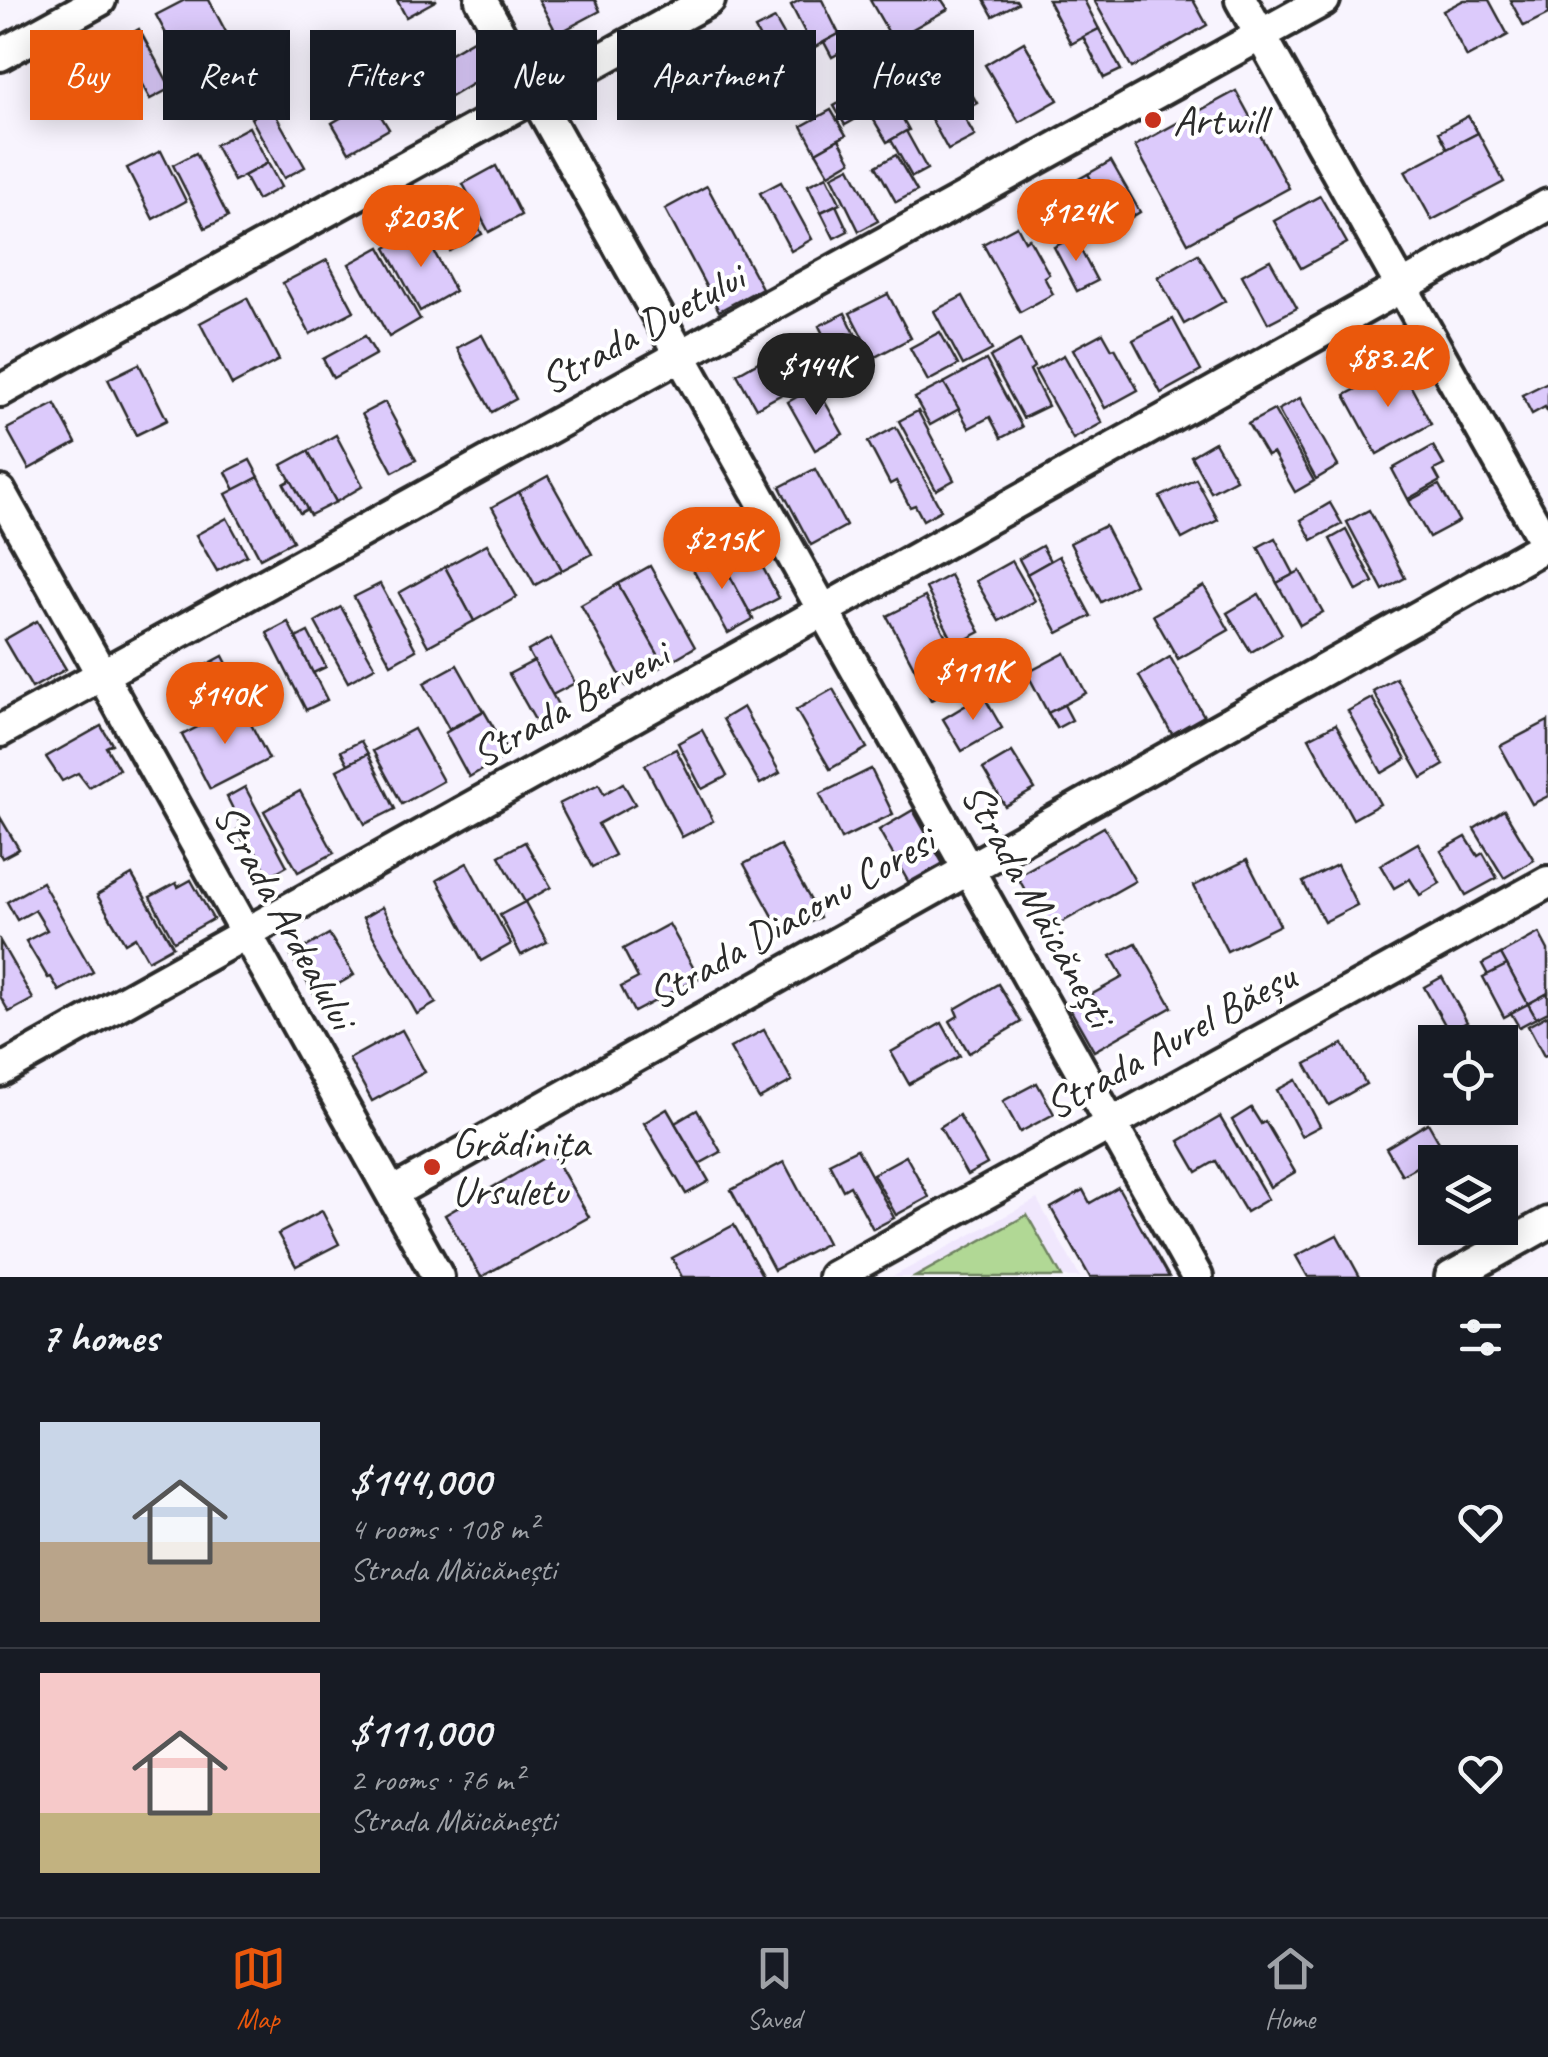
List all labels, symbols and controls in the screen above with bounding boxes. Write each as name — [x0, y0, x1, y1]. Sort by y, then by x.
chip: Buy — [30, 30, 143, 120]
chip: Rent — [163, 30, 290, 120]
chip: Filters — [310, 30, 456, 120]
chip: New — [476, 30, 597, 120]
chip: Apartment — [617, 30, 816, 120]
chip: House — [836, 30, 974, 120]
place label: Artwill — [1173, 94, 1273, 147]
marker: Artwill — [1142, 109, 1164, 131]
pin: $124K — [1006, 179, 1146, 264]
pin: $203K — [351, 185, 491, 270]
text: $124K — [1039, 191, 1113, 232]
text: $203K — [384, 197, 458, 238]
street label: Strada Duetului — [531, 249, 758, 407]
pin: $83.2K — [1307, 325, 1469, 410]
pin: $144K — [746, 333, 886, 418]
text: $83.2K — [1348, 337, 1428, 378]
text: $144K — [779, 345, 853, 386]
pin: $215K — [652, 507, 792, 592]
text: $215K — [685, 519, 759, 560]
street label: Strada Berveni — [462, 626, 682, 780]
pin: $111K — [903, 638, 1043, 723]
text: $111K — [936, 650, 1010, 691]
pin: $140K — [155, 662, 295, 747]
text: $140K — [188, 674, 262, 715]
street label: Strada Măicănești — [949, 774, 1129, 1041]
street label: Strada Ardealului — [201, 794, 371, 1042]
street label: Strada Diaconu Coresi — [638, 812, 948, 1022]
street label: Strada Aurel Băeșu — [1035, 949, 1307, 1132]
map controls — [1418, 1025, 1518, 1245]
button: locate — [1418, 1025, 1518, 1125]
place label: Grădinița Ursuletu — [452, 1117, 592, 1218]
button: layers — [1418, 1145, 1518, 1245]
marker: Grădinița Ursuletu — [421, 1156, 443, 1178]
icon: filters — [1453, 1310, 1508, 1365]
text: 7 homes — [40, 1311, 158, 1364]
text: $144,000 — [350, 1455, 491, 1508]
icon: home — [120, 1462, 240, 1582]
icon: heart — [1453, 1495, 1508, 1550]
text: 4 rooms · 108 m² — [350, 1508, 537, 1549]
text: Strada Măicănești — [350, 1549, 556, 1590]
text: $111,000 — [350, 1706, 491, 1759]
icon: home — [120, 1713, 240, 1833]
icon: heart — [1453, 1746, 1508, 1801]
text: 2 rooms · 76 m² — [350, 1759, 523, 1800]
text: Strada Măicănești — [350, 1800, 556, 1841]
tab: Map — [231, 1941, 286, 2036]
tab: Saved — [747, 1941, 802, 2036]
tab: Home — [1263, 1941, 1318, 2036]

